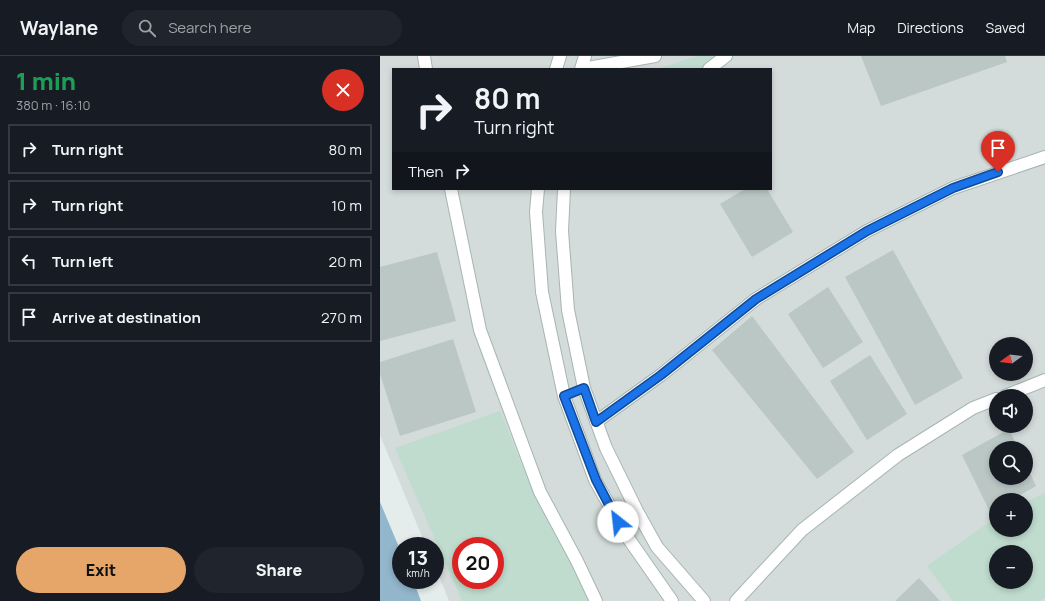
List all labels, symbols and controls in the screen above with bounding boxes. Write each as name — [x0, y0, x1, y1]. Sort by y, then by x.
search box — [122, 10, 402, 46]
text: Waylane — [20, 15, 98, 41]
icon: search — [136, 17, 158, 39]
text: Search here — [168, 17, 252, 38]
text: Map — [847, 18, 875, 37]
text: Directions — [897, 18, 964, 37]
text: Saved — [986, 18, 1025, 37]
text: 1 min — [16, 64, 76, 97]
button: close — [322, 69, 364, 111]
text: 80 m — [474, 79, 540, 117]
icon: right — [408, 84, 460, 136]
text: 380 m · 16:10 — [16, 96, 90, 114]
text: Turn right — [474, 115, 555, 139]
pin — [981, 131, 1015, 172]
icon: arrive — [987, 137, 1009, 159]
icon: right — [18, 138, 40, 160]
text: Turn right — [52, 139, 123, 160]
text: 80 m — [328, 139, 362, 160]
icon: right — [451, 160, 473, 182]
text: Then — [408, 161, 443, 182]
icon: right — [18, 194, 40, 216]
text: Turn right — [52, 195, 123, 216]
text: 10 m — [331, 195, 362, 216]
icon: left — [18, 250, 40, 272]
text: Turn left — [52, 251, 114, 272]
text: 20 m — [329, 251, 362, 272]
icon: arrive — [18, 306, 40, 328]
text: Arrive at destination — [52, 307, 201, 328]
text: 270 m — [321, 307, 362, 328]
north arrow — [989, 337, 1033, 381]
map controls — [989, 337, 1033, 589]
button: sound — [989, 389, 1033, 433]
button: search — [989, 441, 1033, 485]
button: + — [989, 493, 1033, 537]
position arrow — [597, 501, 639, 543]
speed limit sign: 20 — [452, 537, 504, 589]
text: 13 — [408, 544, 428, 571]
button: − — [989, 545, 1033, 589]
button: Exit — [16, 547, 186, 593]
button: Share — [194, 547, 364, 593]
text: km/h — [406, 566, 430, 580]

